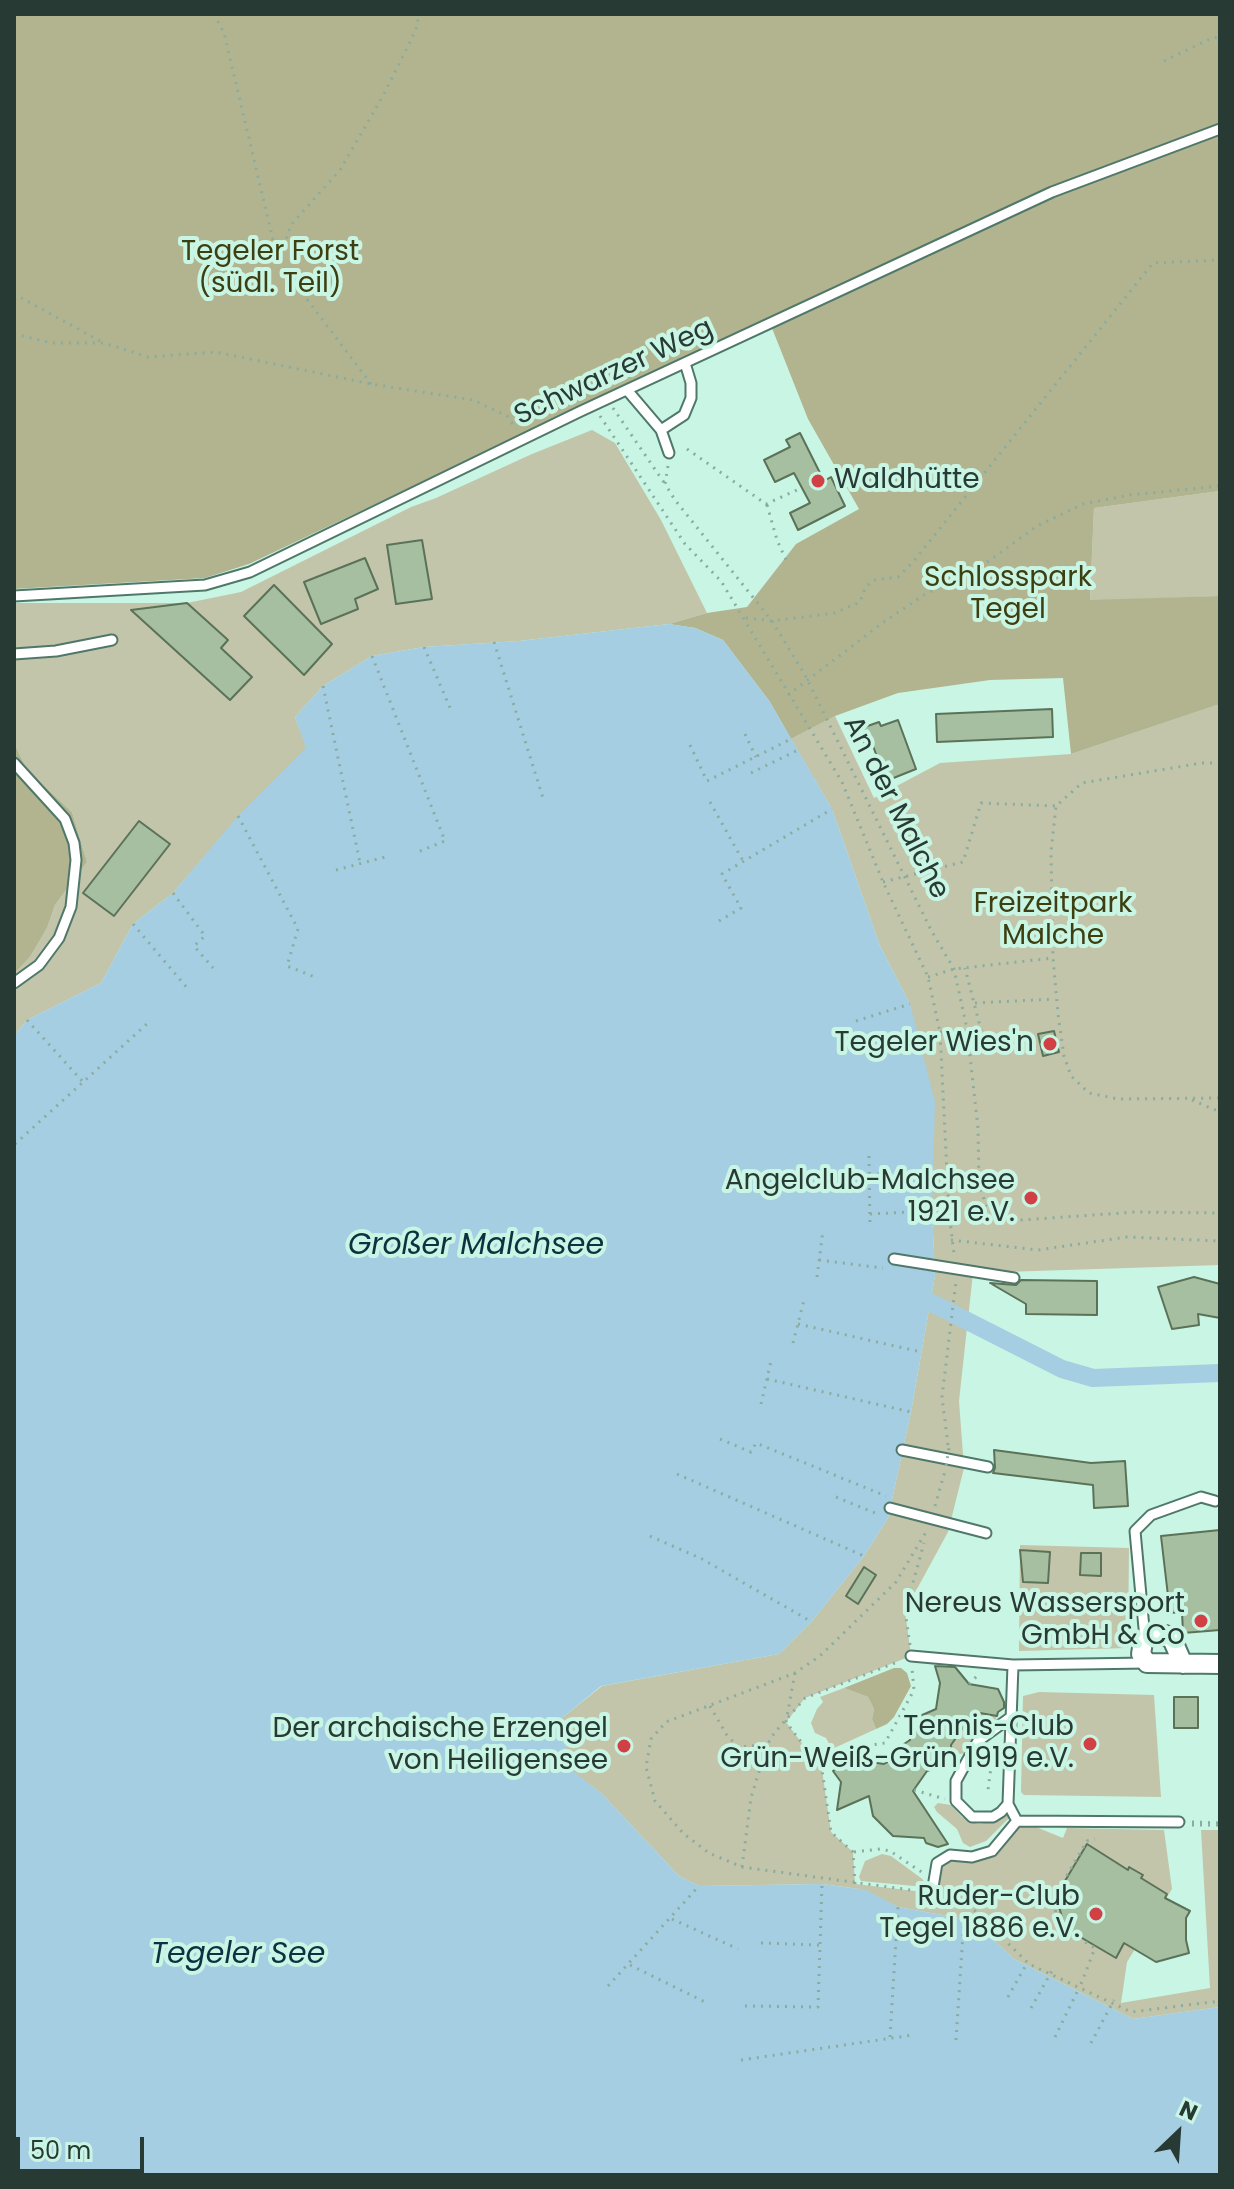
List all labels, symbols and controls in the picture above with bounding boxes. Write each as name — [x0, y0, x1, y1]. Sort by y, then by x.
park label: Tegeler Forst (südl. Teil) — [181, 236, 359, 302]
street label: Schwarzer Weg — [509, 312, 719, 434]
place label: Waldhütte — [834, 464, 980, 498]
marker: Waldhütte — [809, 472, 827, 490]
park label: Schlosspark Tegel — [924, 562, 1092, 628]
street label: An der Malche — [834, 711, 956, 905]
park label: Freizeitpark Malche — [974, 888, 1132, 954]
place label: Tegeler Wies'n — [834, 1027, 1034, 1061]
marker: Tegeler Wies'n — [1041, 1035, 1059, 1053]
place label: Angelclub-Malchsee 1921 e.V. — [725, 1165, 1015, 1231]
marker: Angelclub-Malchsee 1921 e.V. — [1022, 1189, 1040, 1207]
water label: Großer Malchsee — [348, 1228, 604, 1264]
place label: Nereus Wassersport GmbH & Co — [905, 1588, 1185, 1654]
marker: Nereus Wassersport GmbH & Co — [1192, 1612, 1210, 1630]
place label: Tennis-Club Grün-Weiß-Grün 1919 e.V. — [720, 1711, 1074, 1777]
place label: Der archaische Erzengel von Heiligensee — [272, 1713, 608, 1779]
marker: Tennis-Club Grün-Weiß-Grün 1919 e.V. — [1081, 1735, 1099, 1753]
marker: Der archaische Erzengel von Heiligensee — [615, 1737, 633, 1755]
place label: Ruder-Club Tegel 1886 e.V. — [879, 1881, 1080, 1947]
marker: Ruder-Club Tegel 1886 e.V. — [1087, 1905, 1105, 1923]
water label: Tegeler See — [151, 1937, 325, 1973]
north arrow — [1138, 2093, 1218, 2173]
text: N — [1174, 2093, 1202, 2128]
scale bar — [20, 2121, 148, 2171]
text: 50 m — [30, 2134, 91, 2167]

